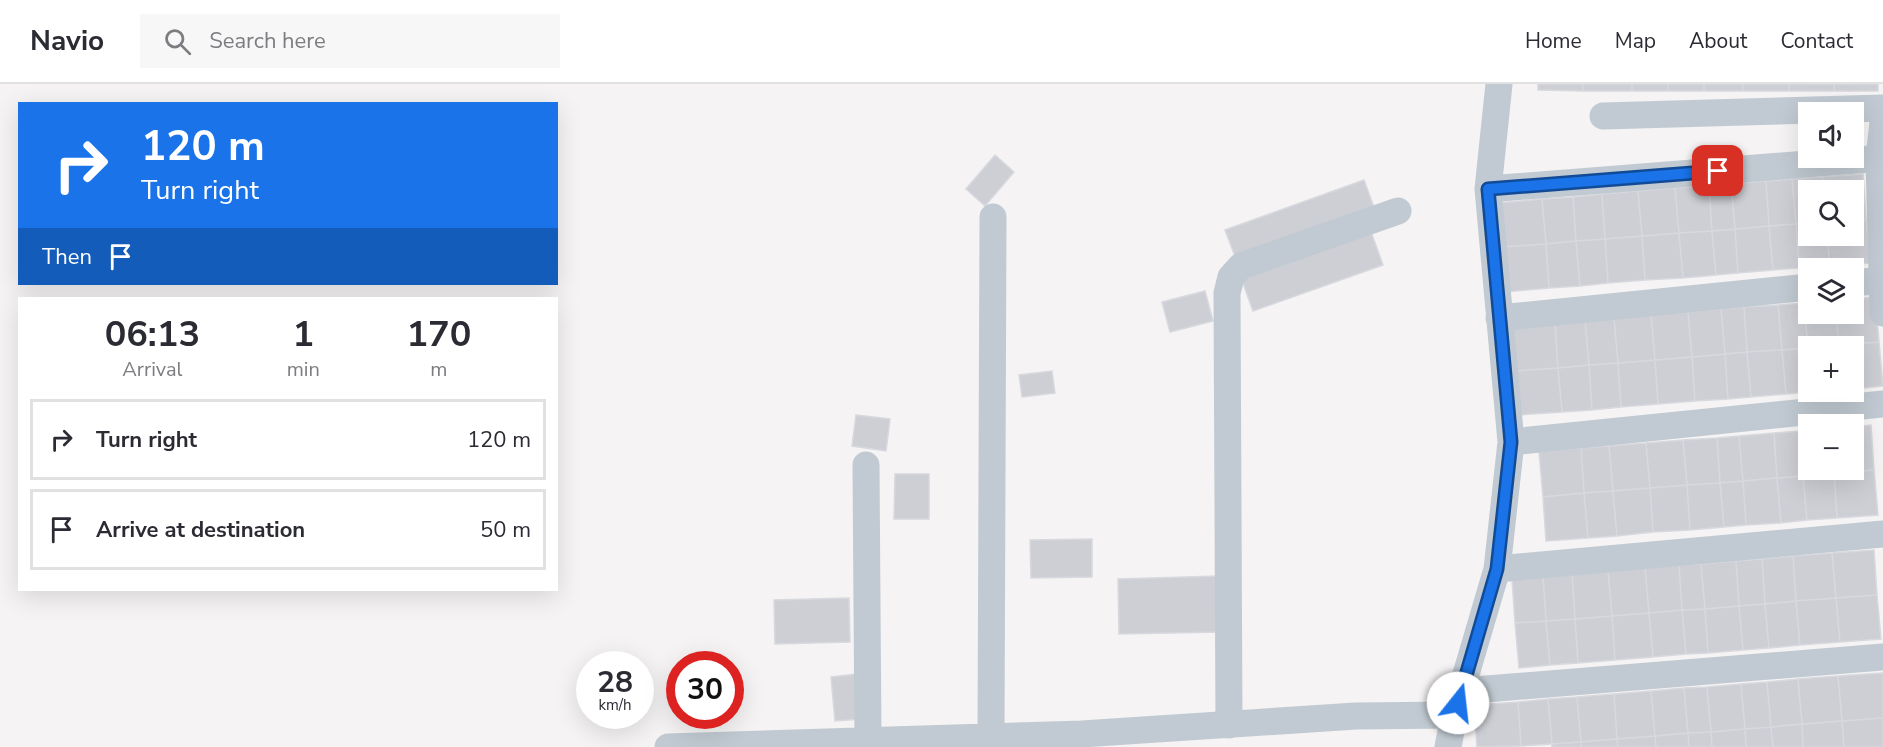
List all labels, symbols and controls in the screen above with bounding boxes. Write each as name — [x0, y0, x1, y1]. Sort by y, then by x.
search box — [140, 14, 560, 68]
text: Navio — [30, 22, 104, 60]
icon: search — [161, 25, 194, 58]
text: Search here — [209, 26, 326, 56]
text: Home — [1525, 27, 1582, 55]
text: Map — [1615, 27, 1656, 55]
text: About — [1689, 27, 1747, 55]
text: Contact — [1780, 27, 1853, 55]
map controls — [1798, 102, 1864, 480]
button: sound — [1798, 102, 1864, 168]
text: 120 m — [141, 118, 265, 175]
icon: right — [42, 126, 120, 204]
pin — [1692, 145, 1743, 196]
icon: arrive — [1701, 154, 1734, 187]
text: Turn right — [141, 172, 259, 209]
button: search — [1798, 180, 1864, 246]
icon: arrive — [104, 240, 137, 273]
text: Then — [42, 242, 92, 272]
button: layers — [1798, 258, 1864, 324]
text: 06:13 — [105, 310, 200, 359]
text: 1 — [292, 310, 314, 359]
text: 170 — [406, 310, 471, 359]
button: + — [1798, 336, 1864, 402]
text: Arrival — [122, 356, 182, 383]
text: min — [287, 356, 320, 383]
text: m — [430, 356, 447, 383]
button: − — [1798, 414, 1864, 480]
icon: right — [45, 423, 78, 456]
text: Turn right — [96, 425, 197, 455]
text: 120 m — [467, 425, 531, 455]
icon: arrive — [45, 513, 78, 546]
text: Arrive at destination — [96, 515, 305, 545]
text: 50 m — [480, 515, 531, 545]
speed limit sign: 30 — [666, 651, 744, 729]
text: 28 — [597, 662, 633, 703]
position arrow — [1426, 671, 1490, 735]
text: km/h — [598, 695, 632, 715]

